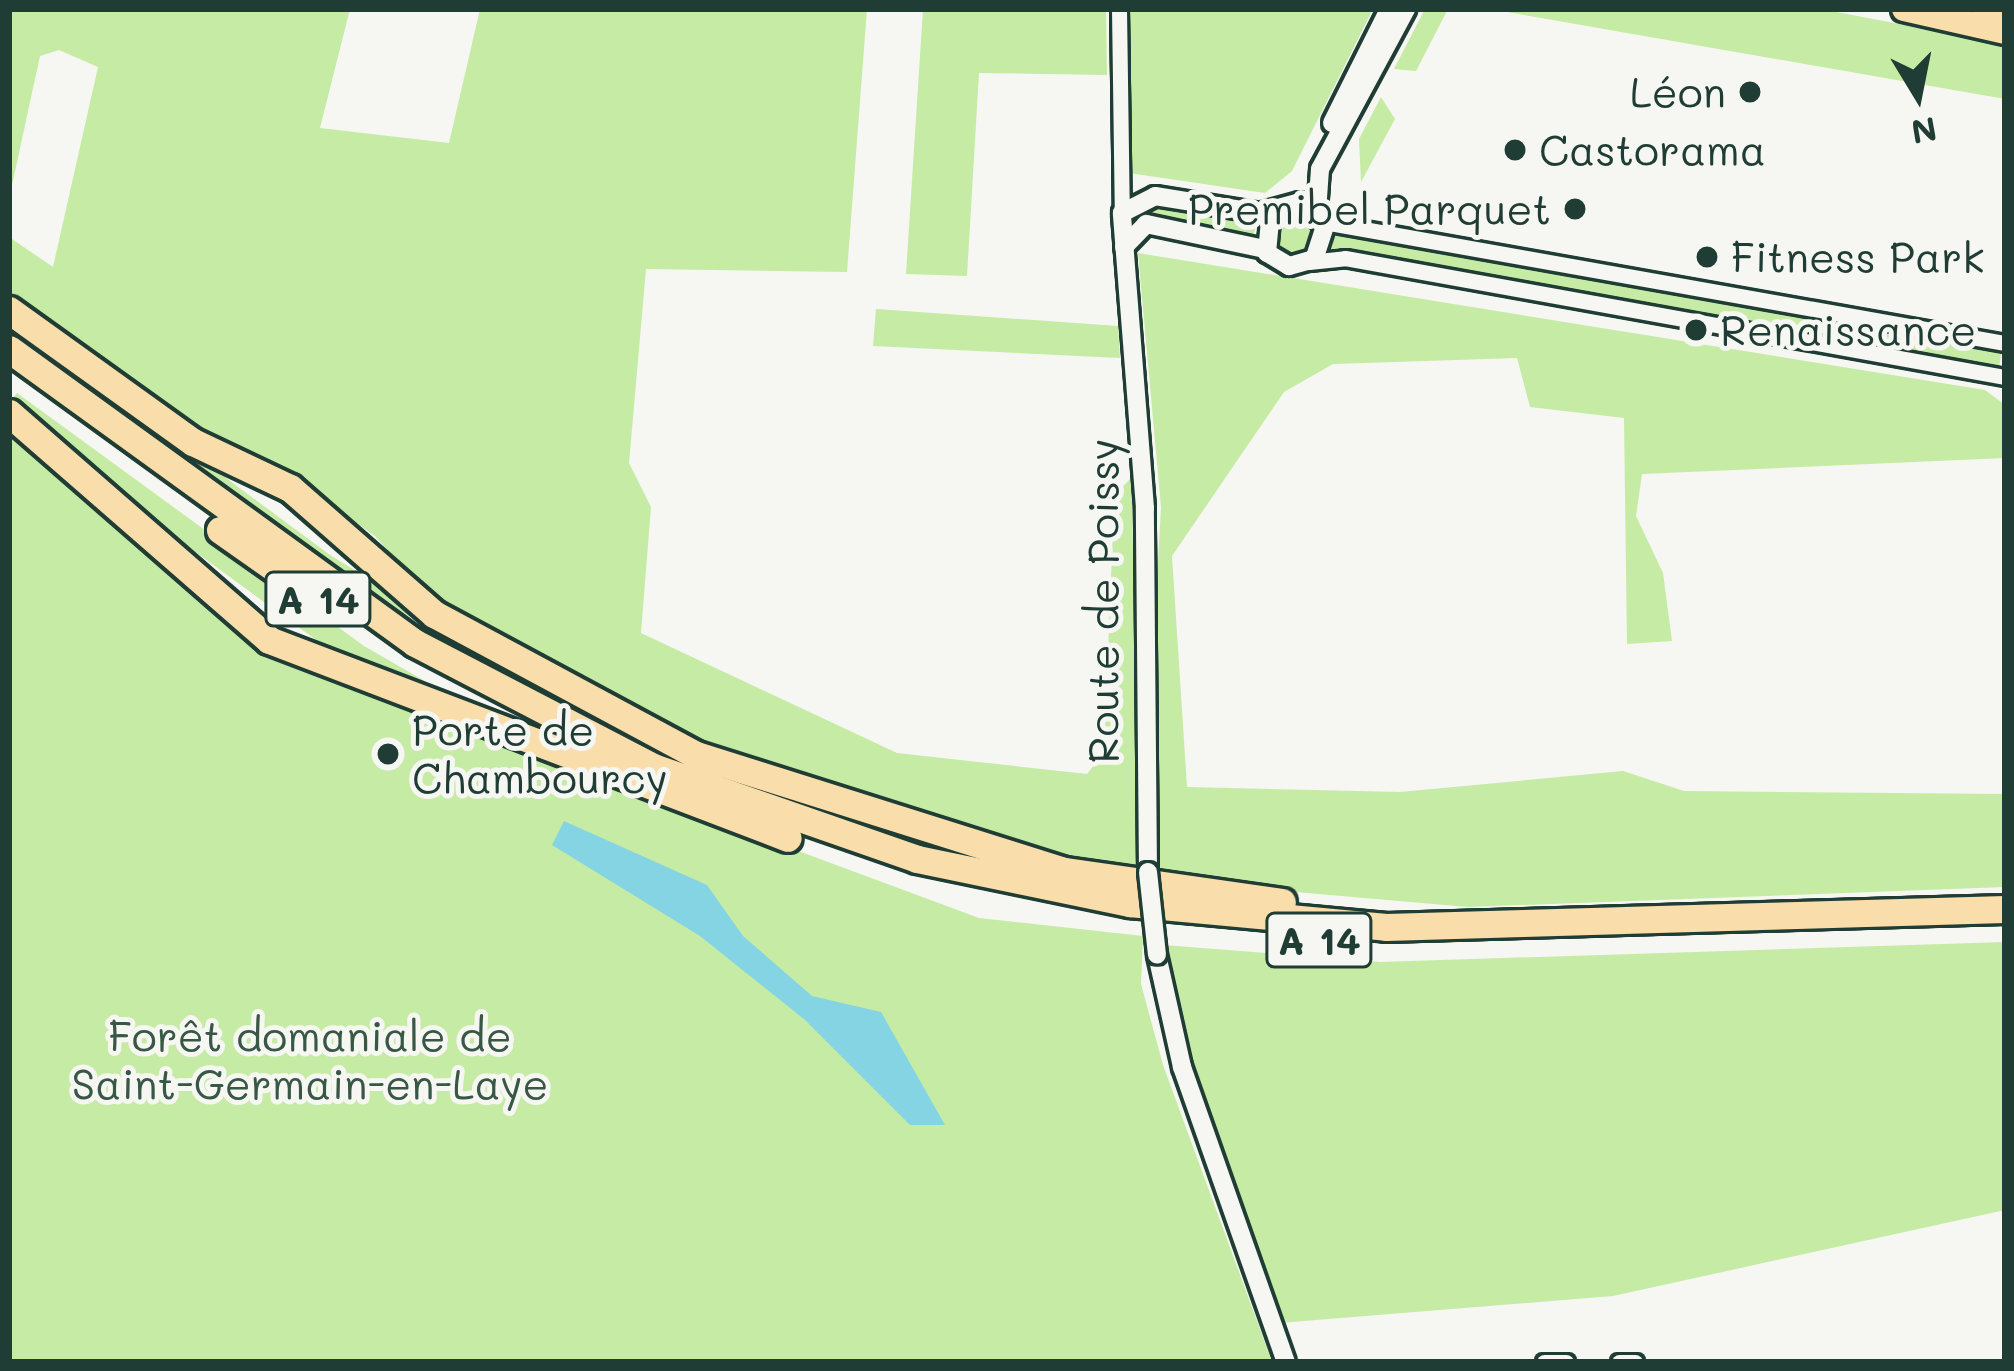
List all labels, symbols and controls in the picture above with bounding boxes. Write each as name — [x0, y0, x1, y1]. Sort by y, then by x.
north arrow — [1858, 36, 1978, 156]
place label: Léon — [1630, 67, 1726, 117]
marker: Léon — [1737, 79, 1763, 105]
text: N — [1908, 109, 1940, 155]
place label: Castorama — [1539, 125, 1766, 175]
marker: Castorama — [1502, 137, 1528, 163]
place label: Premibel Parquet — [1188, 184, 1551, 234]
marker: Premibel Parquet — [1562, 196, 1588, 222]
place label: Fitness Park — [1731, 232, 1985, 282]
marker: Fitness Park — [1694, 244, 1720, 270]
place label: Renaissance — [1720, 305, 1976, 355]
marker: Renaissance — [1683, 317, 1709, 343]
street label: Route de Poissy — [1078, 439, 1128, 763]
road number: A 14 — [264, 566, 372, 632]
place label: Porte de Chambourcy — [412, 705, 668, 804]
marker: Porte de Chambourcy — [375, 741, 401, 767]
road number: A 14 — [1265, 907, 1373, 973]
park label: Forêt domaniale de Saint-Germain-en-Laye — [72, 1011, 548, 1110]

